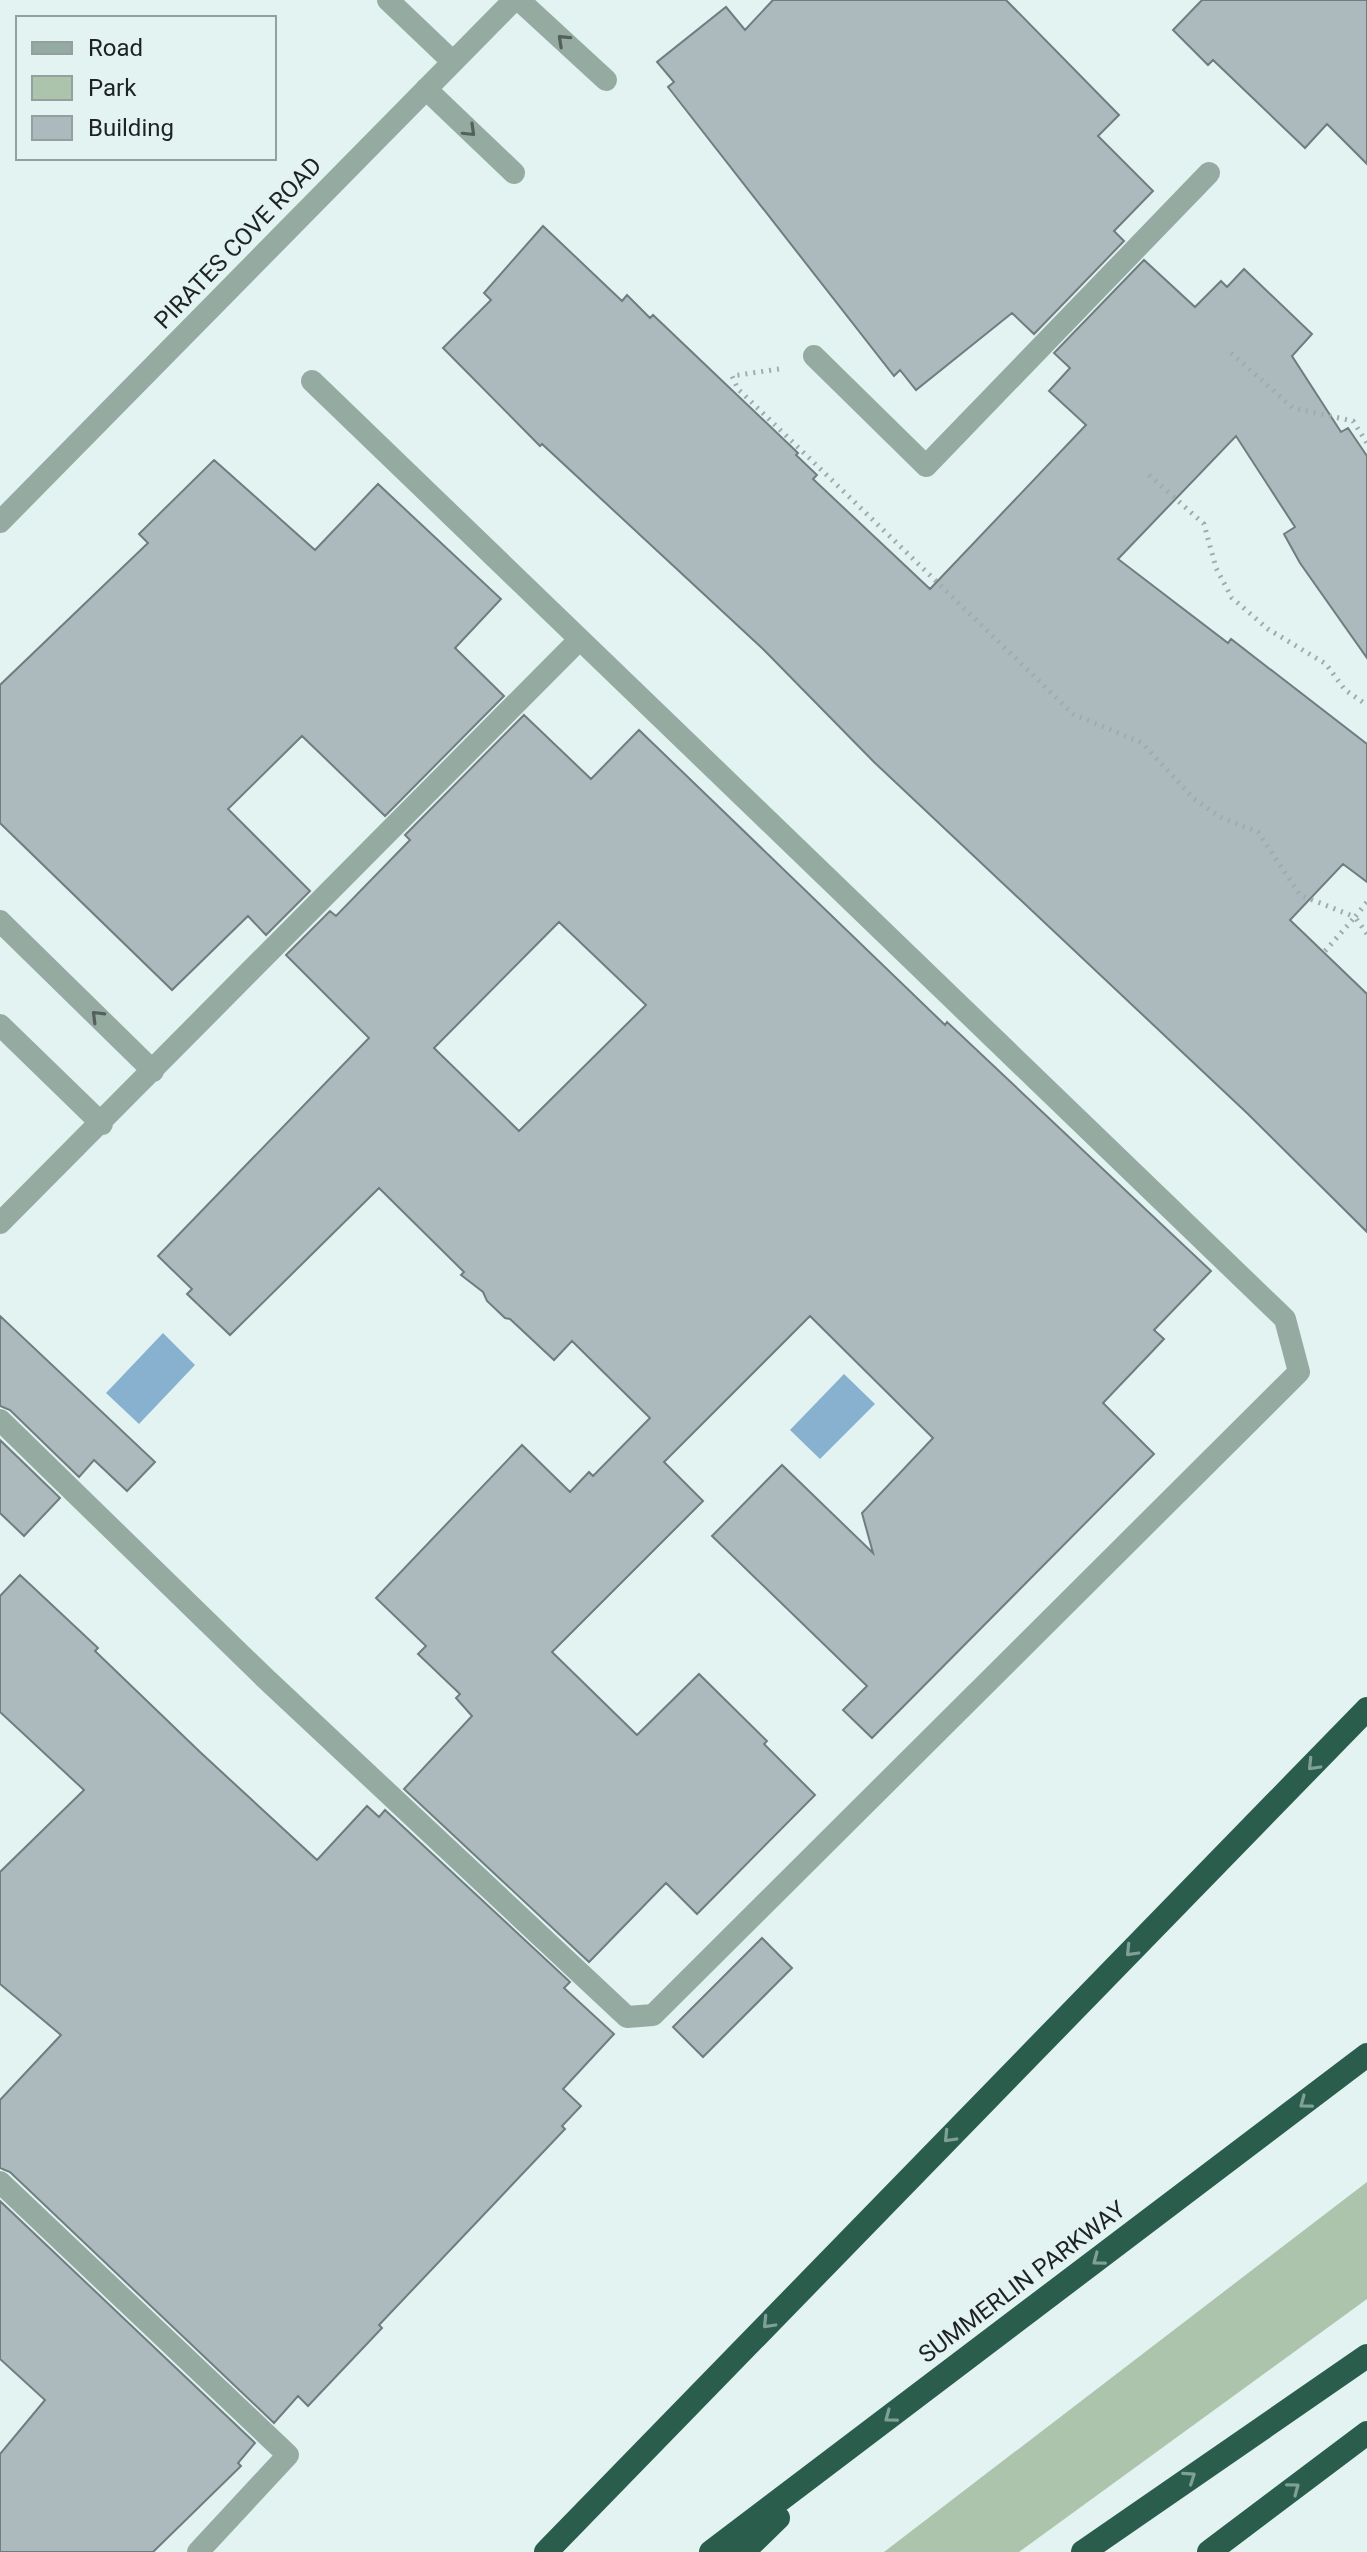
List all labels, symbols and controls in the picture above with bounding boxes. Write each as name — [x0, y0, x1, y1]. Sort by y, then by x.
legend — [16, 16, 276, 160]
text: Road — [88, 34, 143, 62]
one-way arrow — [557, 36, 572, 50]
text: Park — [88, 74, 137, 102]
text: Building — [88, 114, 174, 142]
one-way arrow — [461, 122, 475, 136]
street label: PIRATES COVE ROAD — [149, 151, 327, 335]
one-way arrow — [92, 1011, 106, 1026]
one-way arrow — [1307, 1756, 1322, 1770]
one-way arrow — [1126, 1942, 1140, 1956]
one-way arrow — [1299, 2093, 1314, 2107]
one-way arrow — [944, 2128, 959, 2142]
street label: SUMMERLIN PARKWAY — [913, 2195, 1131, 2369]
one-way arrow — [1092, 2250, 1107, 2264]
one-way arrow — [763, 2314, 777, 2328]
one-way arrow — [884, 2407, 899, 2421]
one-way arrow — [1181, 2472, 1195, 2487]
one-way arrow — [1285, 2483, 1300, 2498]

